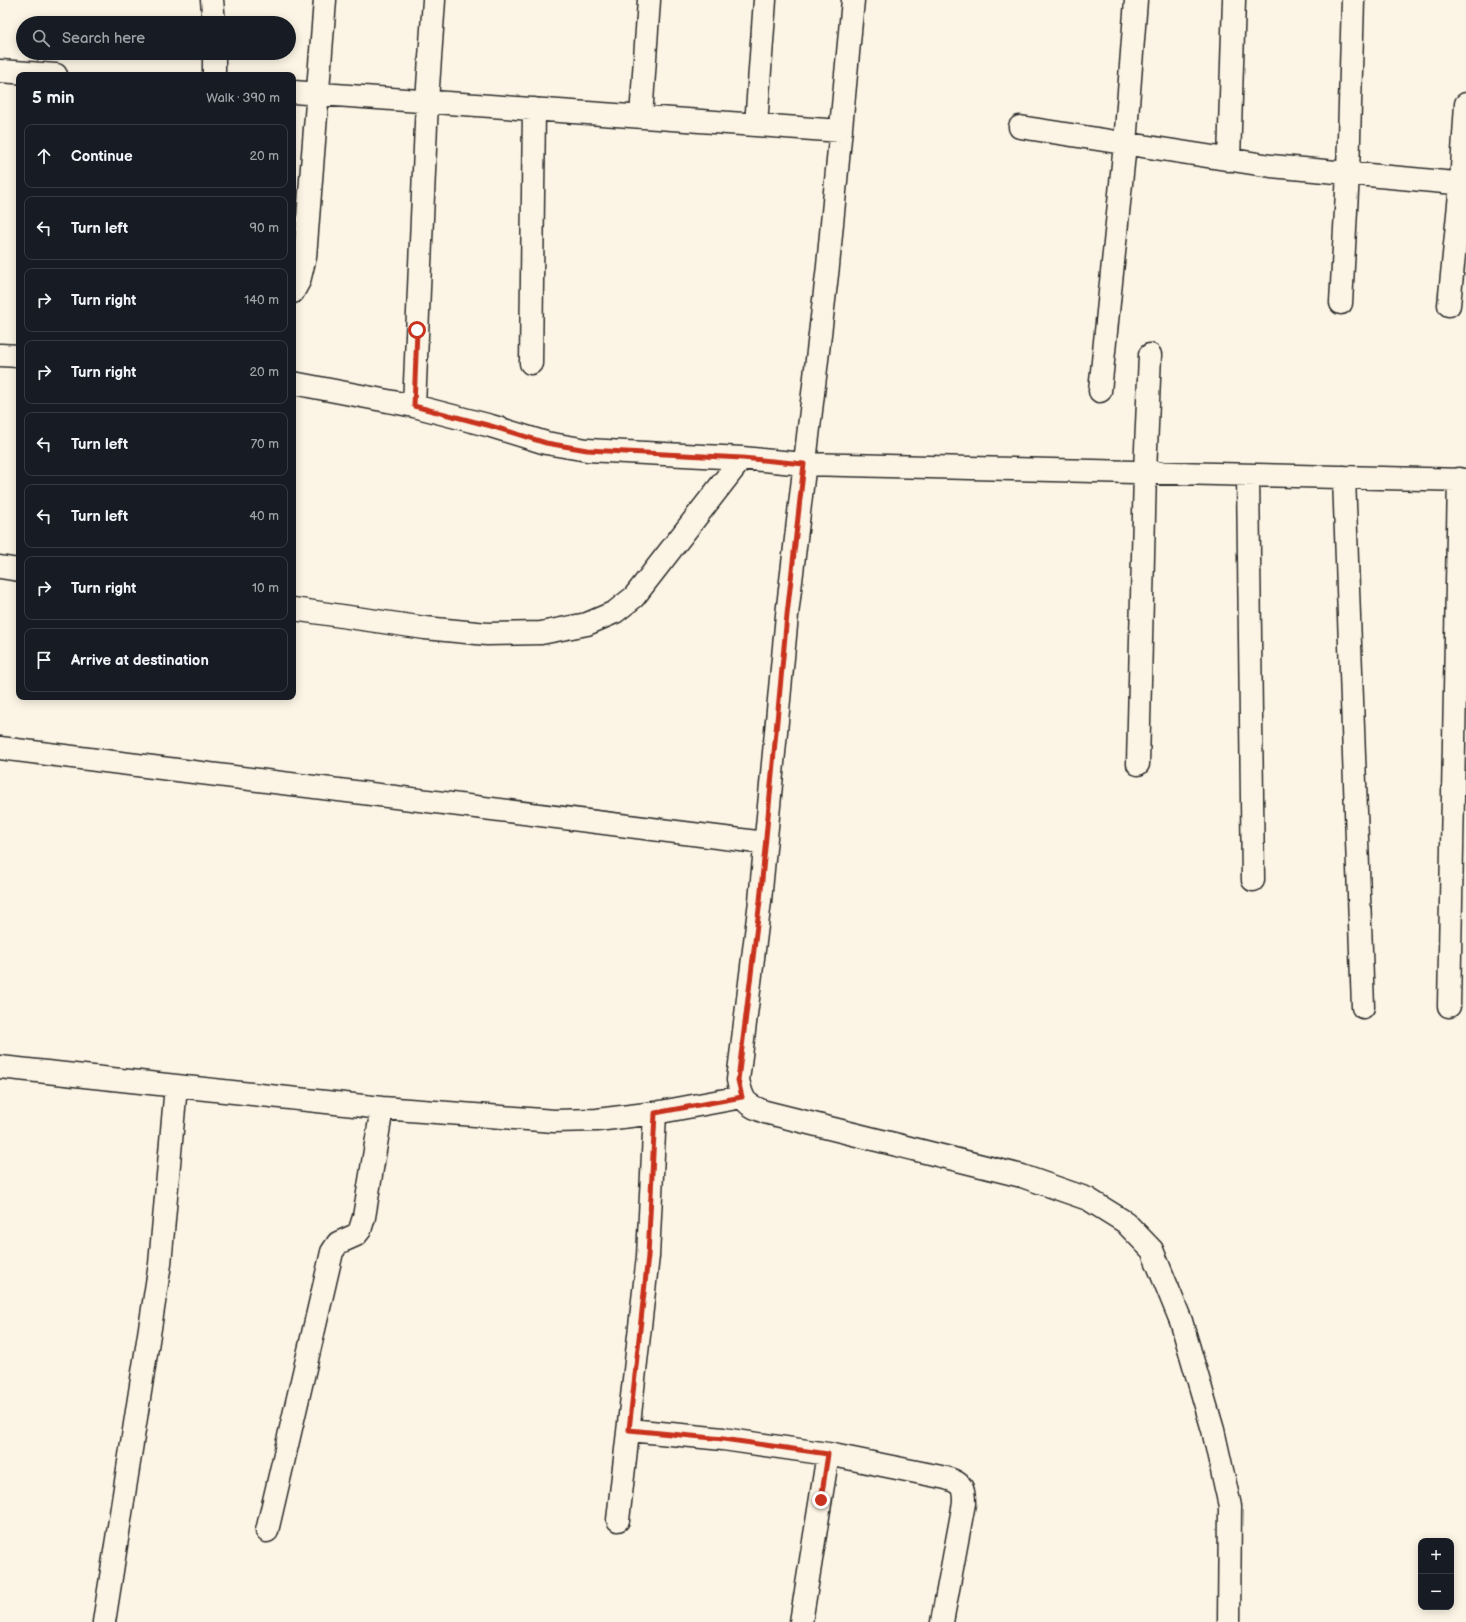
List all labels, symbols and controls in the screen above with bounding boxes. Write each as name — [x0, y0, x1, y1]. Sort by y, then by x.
search box — [16, 16, 296, 60]
icon: search — [30, 27, 52, 49]
text: Search here — [62, 29, 145, 48]
text: 5 min — [32, 88, 75, 108]
text: Walk · 390 m — [206, 90, 280, 106]
icon: ahead — [33, 145, 55, 167]
text: Continue — [71, 147, 133, 166]
text: 20 m — [249, 148, 279, 164]
icon: left — [33, 217, 55, 239]
text: Turn left — [71, 219, 128, 238]
text: 90 m — [250, 220, 279, 236]
icon: right — [33, 289, 55, 311]
text: Turn right — [71, 291, 136, 310]
text: 140 m — [244, 292, 279, 308]
route start — [408, 321, 426, 339]
icon: right — [33, 361, 55, 383]
text: Turn right — [71, 363, 136, 382]
text: 20 m — [249, 364, 279, 380]
icon: left — [33, 433, 55, 455]
text: Turn left — [71, 435, 128, 454]
text: 70 m — [251, 436, 279, 452]
icon: left — [33, 505, 55, 527]
text: Turn left — [71, 507, 128, 526]
text: 40 m — [249, 508, 279, 524]
icon: right — [33, 577, 55, 599]
text: Turn right — [71, 579, 136, 598]
text: 10 m — [252, 580, 279, 596]
icon: arrive — [33, 649, 55, 671]
text: Arrive at destination — [71, 651, 209, 670]
route end — [812, 1491, 830, 1509]
map controls — [1418, 1538, 1454, 1610]
button: + — [1418, 1538, 1454, 1574]
button: − — [1418, 1574, 1454, 1610]

